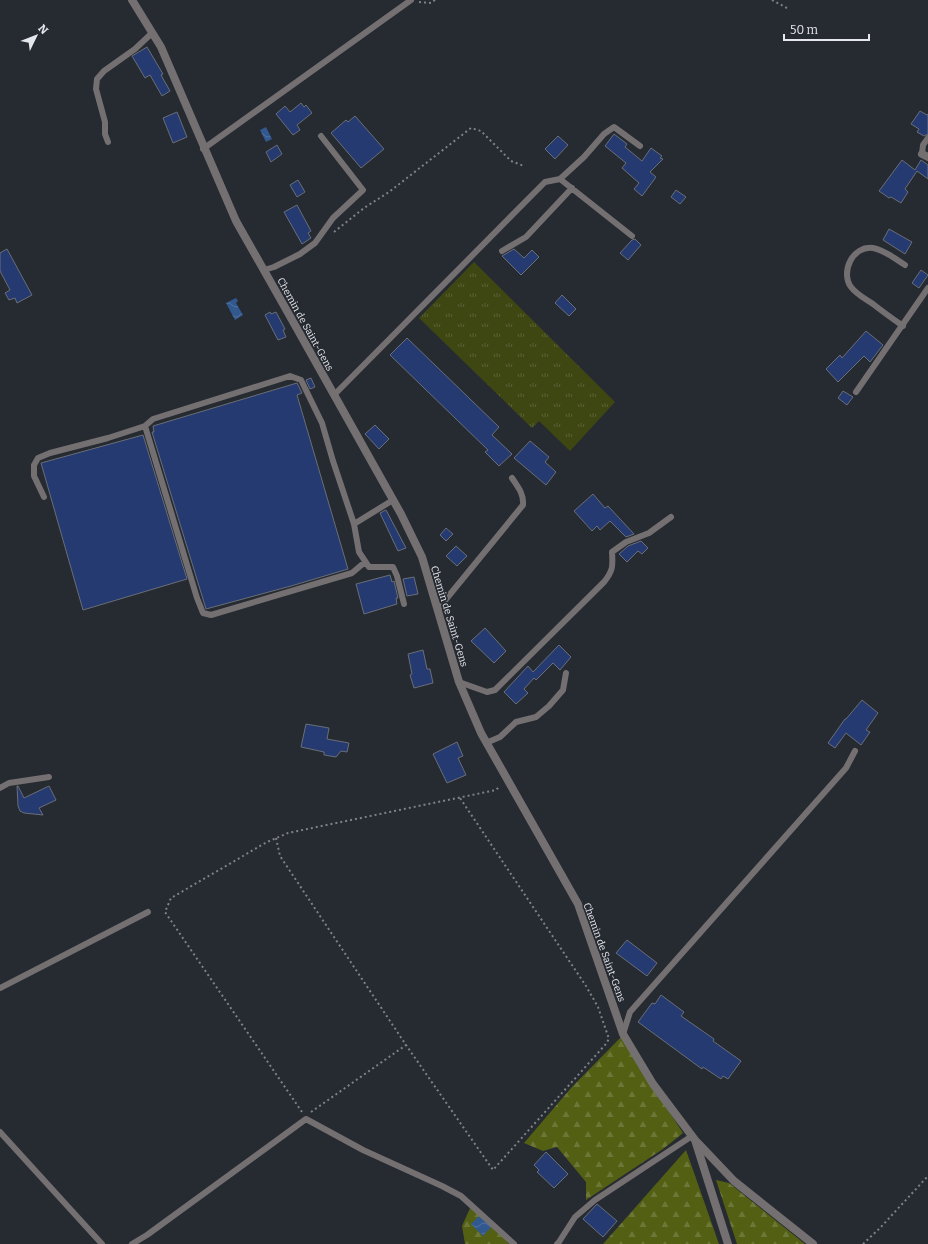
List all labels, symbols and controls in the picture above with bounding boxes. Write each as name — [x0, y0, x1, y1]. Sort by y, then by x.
north arrow — [16, 16, 56, 56]
scale bar — [784, 16, 869, 42]
text: N — [35, 22, 51, 37]
text: 50 m — [790, 23, 819, 37]
street label: Chemin de Saint-Gens — [274, 276, 336, 373]
street label: Chemin de Saint-Gens — [428, 564, 470, 668]
street label: Chemin de Saint-Gens — [581, 901, 628, 1004]

